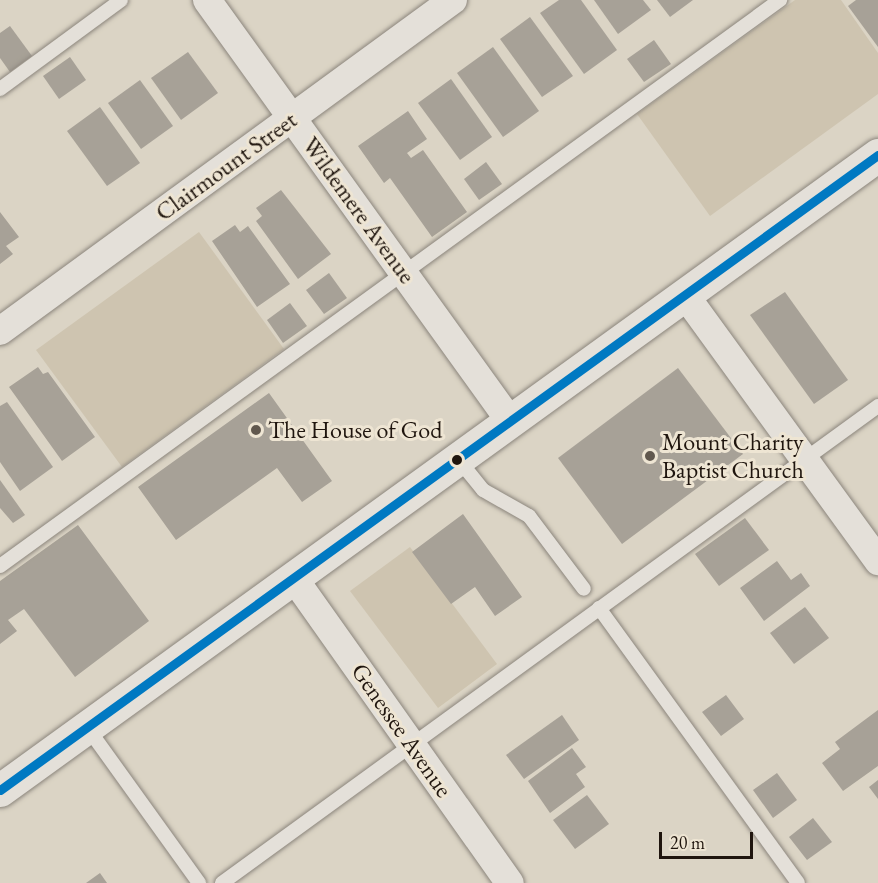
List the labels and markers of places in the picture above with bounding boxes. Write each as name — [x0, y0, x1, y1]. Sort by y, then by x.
place label: The House of God — [268, 416, 442, 444]
marker: The House of God — [249, 423, 263, 437]
place label: Mount Charity Baptist Church — [662, 428, 804, 484]
marker: Mount Charity Baptist Church — [643, 449, 657, 463]
unlabelled marker — [451, 454, 463, 466]

